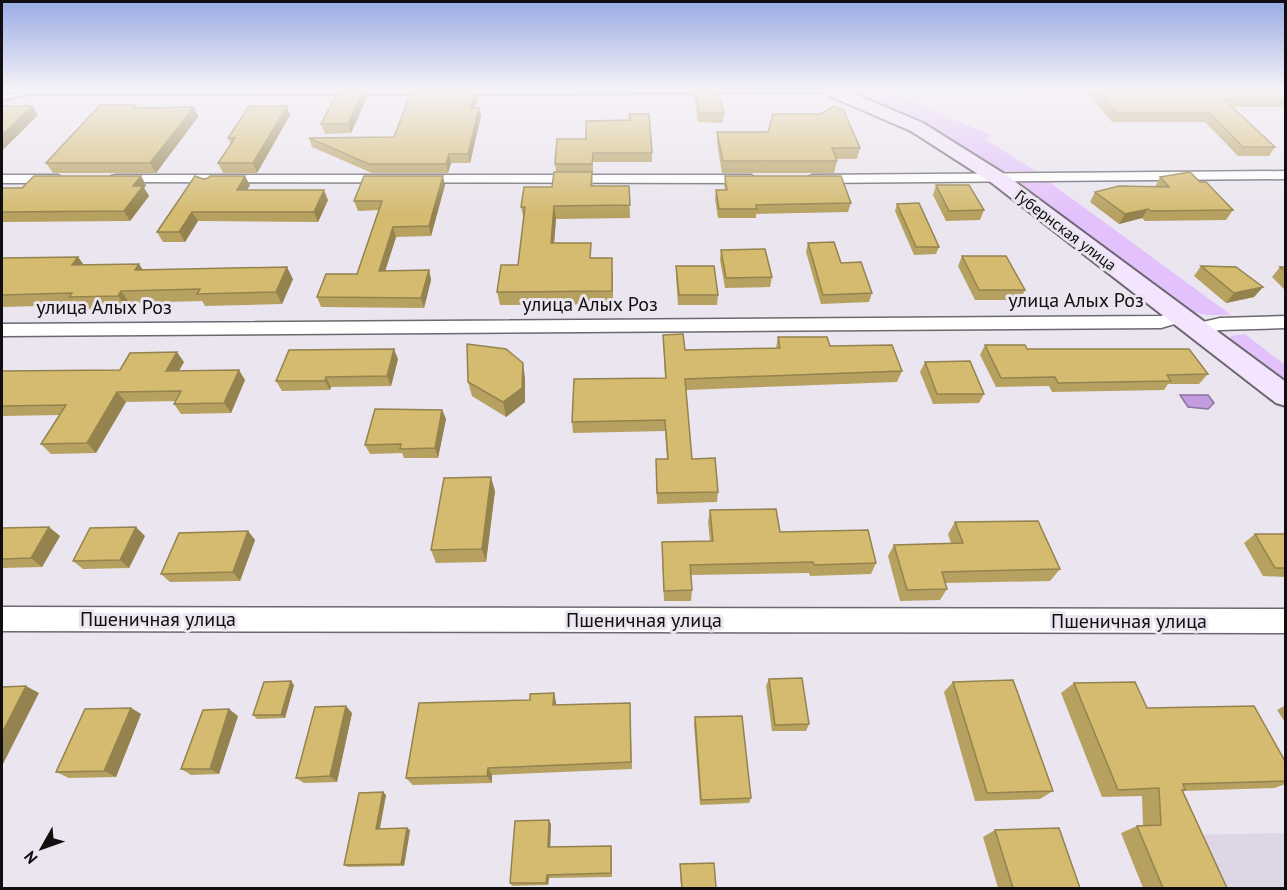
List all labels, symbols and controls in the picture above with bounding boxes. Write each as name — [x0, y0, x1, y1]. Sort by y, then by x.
street label: Губернская улица — [1011, 185, 1121, 275]
street label: улица Алых Роз — [1008, 287, 1144, 313]
street label: улица Алых Роз — [522, 291, 658, 317]
street label: улица Алых Роз — [36, 294, 172, 320]
street label: Пшеничная улица — [80, 606, 236, 632]
street label: Пшеничная улица — [566, 607, 722, 633]
street label: Пшеничная улица — [1051, 608, 1207, 634]
north arrow — [12, 818, 72, 878]
text: N — [19, 847, 42, 868]

